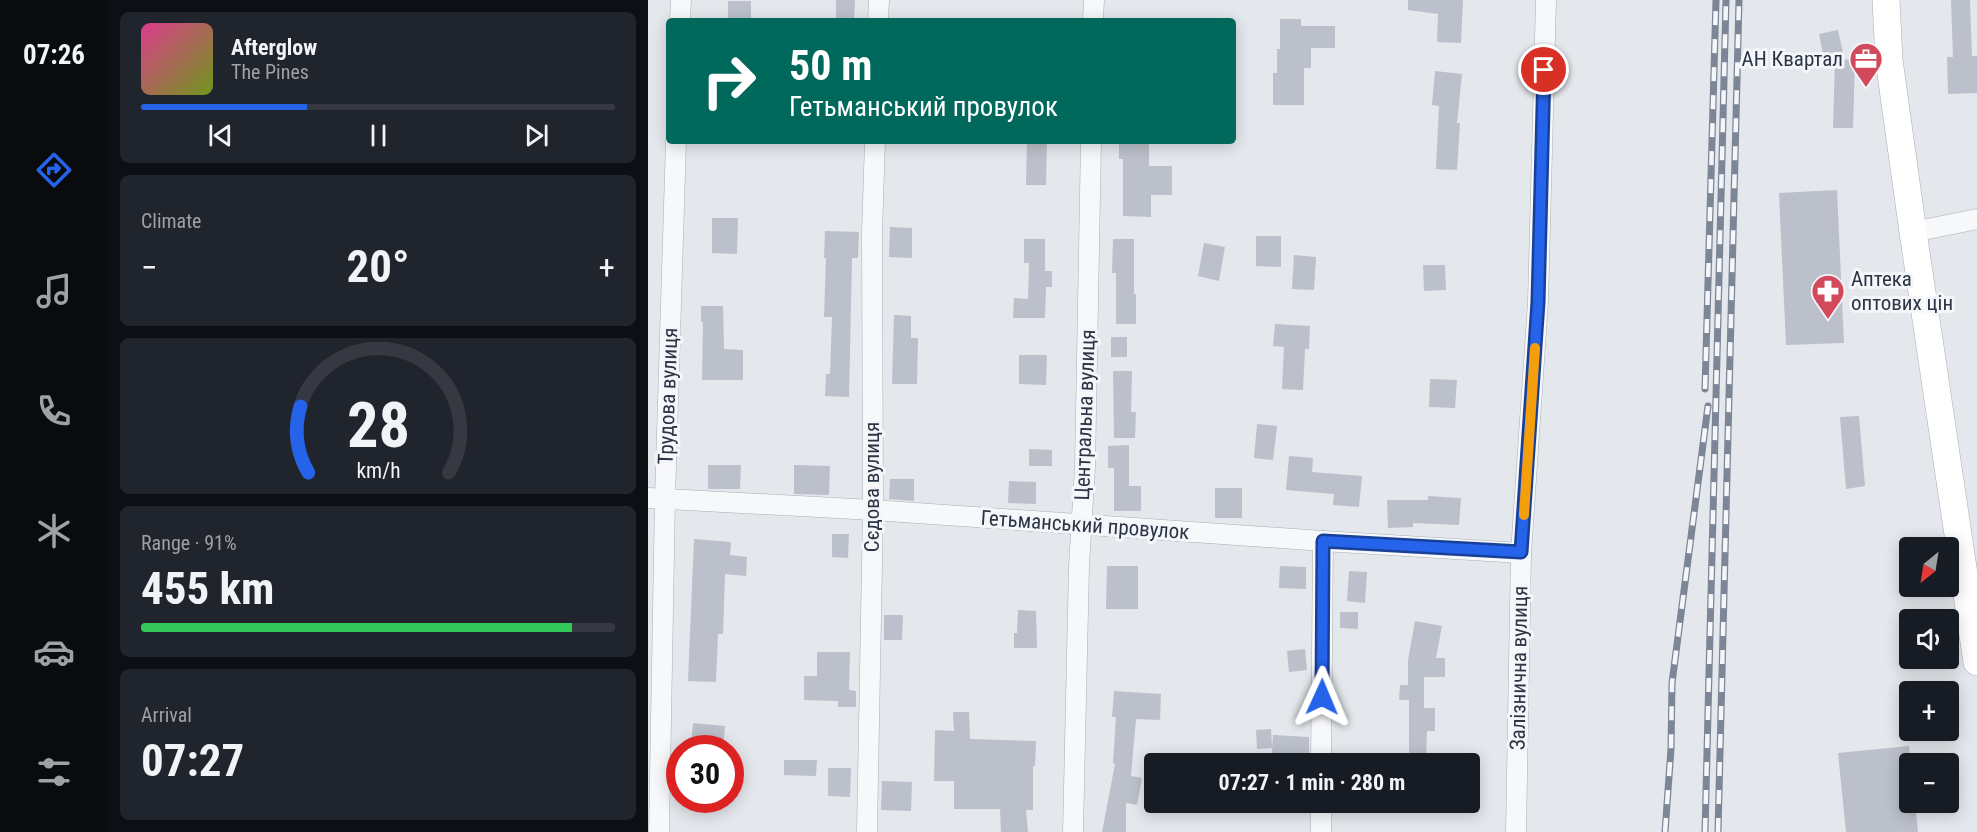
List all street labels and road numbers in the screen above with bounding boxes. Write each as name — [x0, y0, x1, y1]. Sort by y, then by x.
street label: Трудова вулиця — [654, 327, 682, 465]
street label: Центральна вулиця — [1070, 329, 1100, 501]
street label: Сєдова вулиця — [860, 422, 884, 552]
street label: Гетьманський провулок — [980, 506, 1190, 544]
street label: Залізнична вулиця — [1506, 586, 1532, 750]

